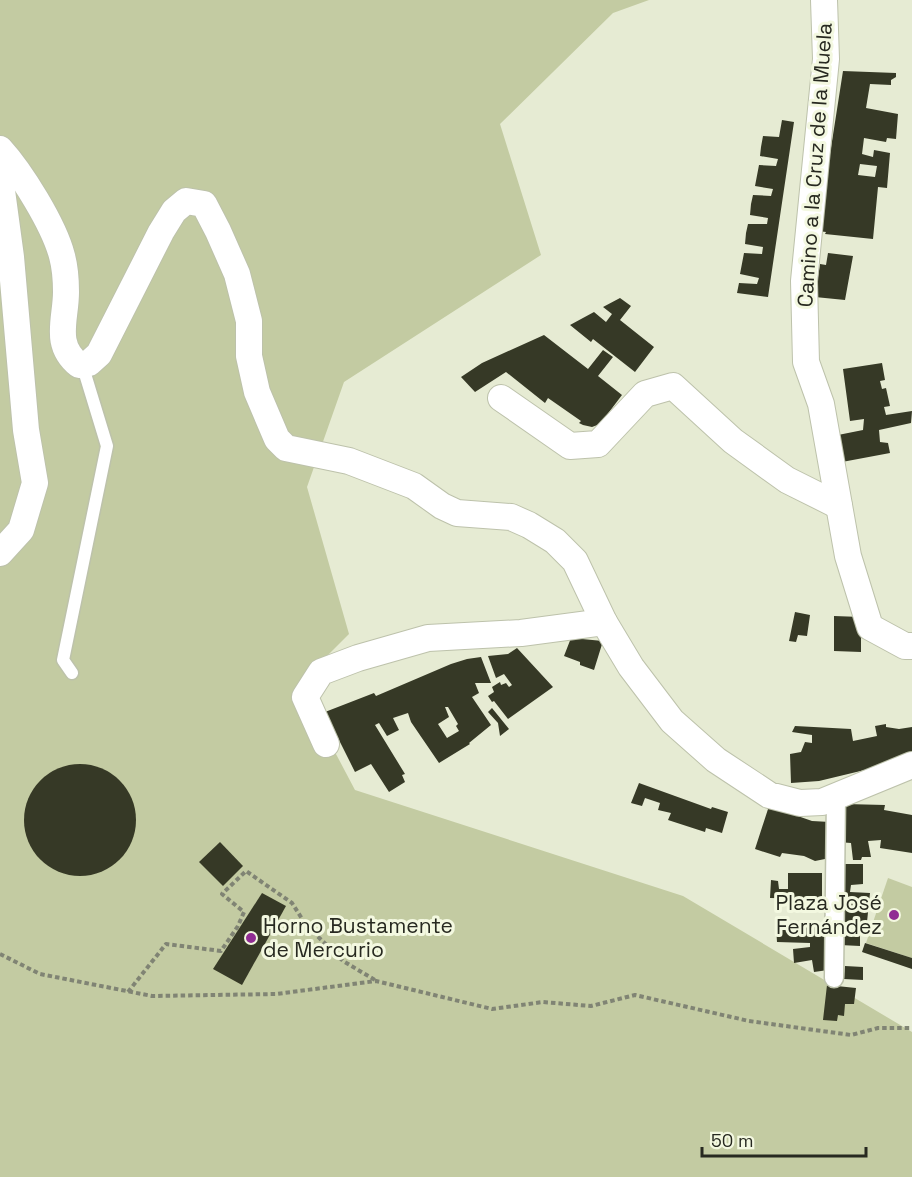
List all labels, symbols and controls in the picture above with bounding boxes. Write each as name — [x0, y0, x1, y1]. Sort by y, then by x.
street label: Camino a la Cruz de la Muela — [791, 22, 838, 308]
place label: Plaza José Fernández — [775, 889, 882, 940]
marker: Plaza José Fernández — [887, 908, 901, 922]
place label: Horno Bustamente de Mercurio — [263, 912, 453, 963]
marker: Horno Bustamente de Mercurio — [244, 931, 258, 945]
scale bar — [702, 1120, 866, 1158]
text: 50 m — [711, 1129, 753, 1152]

